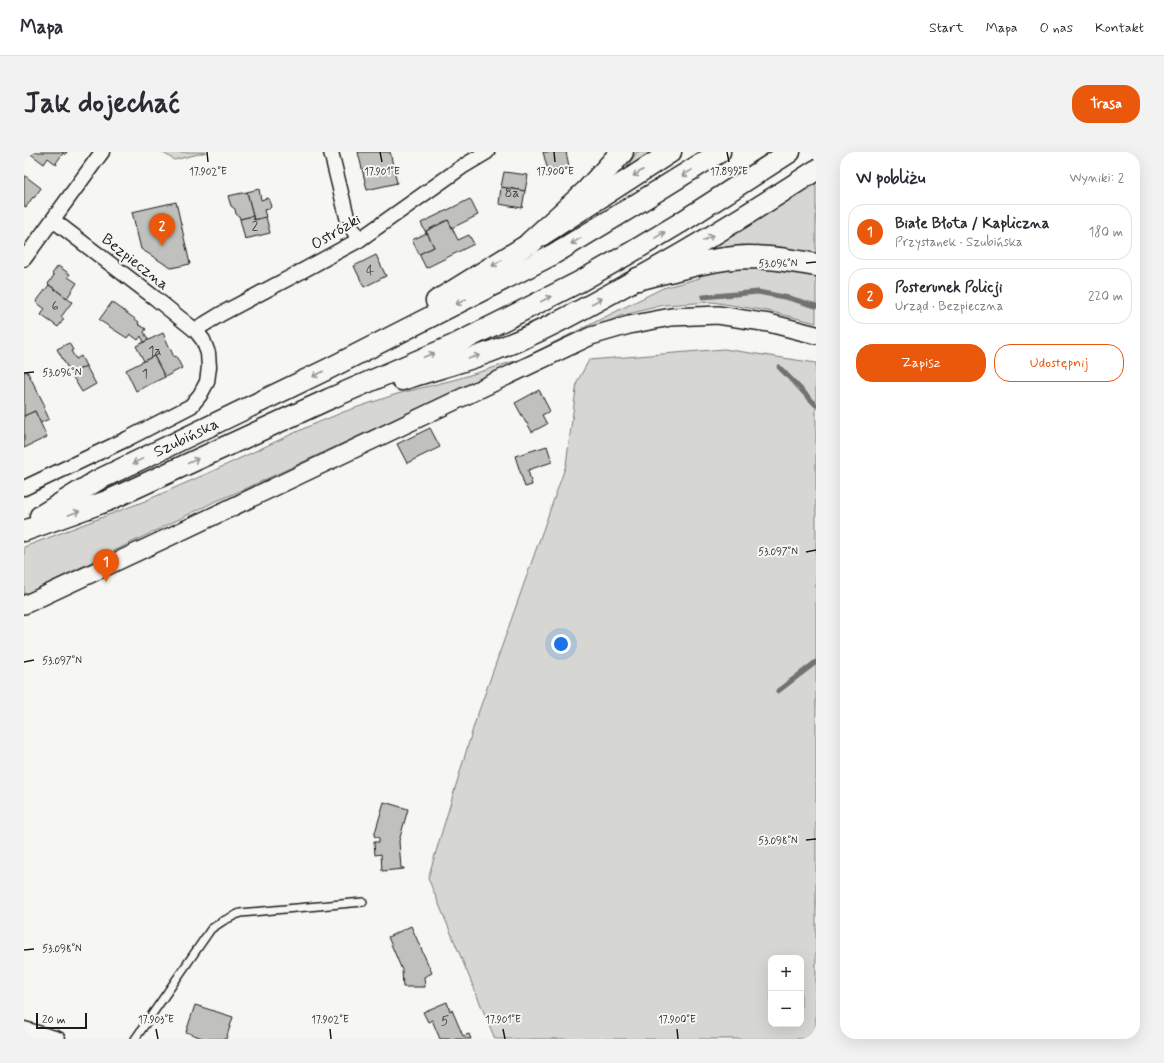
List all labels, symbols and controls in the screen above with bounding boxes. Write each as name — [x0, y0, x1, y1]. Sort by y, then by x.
text: Mapa — [20, 15, 63, 40]
text: Start — [929, 19, 964, 37]
text: Mapa — [986, 19, 1018, 37]
text: O nas — [1040, 19, 1073, 37]
text: Kontakt — [1095, 19, 1144, 37]
button: Trasa — [1072, 85, 1140, 123]
text: Jak dojechać — [24, 86, 180, 123]
text: 17.902°E — [189, 165, 227, 179]
text: 17.901°E — [364, 165, 400, 179]
text: 17.900°E — [536, 165, 574, 179]
text: 17.899°E — [710, 165, 748, 179]
text: W pobliżu — [856, 167, 925, 189]
one-way arrow — [633, 169, 644, 177]
one-way arrow — [682, 169, 693, 177]
text: Wyniki: 2 — [1070, 170, 1124, 187]
house number: 8a — [504, 184, 520, 202]
street label: Ostróżki — [307, 209, 365, 255]
pin: 2 — [149, 213, 175, 246]
text: Białe Błota / Kapliczna — [895, 214, 1050, 234]
house number: 2 — [252, 217, 259, 235]
text: 1 — [867, 224, 873, 241]
text: 180 m — [1088, 224, 1123, 241]
street label: Bezpieczna — [97, 229, 173, 295]
one-way arrow — [654, 231, 666, 239]
one-way arrow — [702, 234, 713, 242]
text: Przystanek · Szubińska — [895, 234, 1023, 251]
one-way arrow — [571, 237, 582, 245]
text: 53.096°N — [759, 257, 798, 271]
one-way arrow — [491, 260, 503, 268]
house number: 4 — [366, 262, 374, 280]
text: Posterunek Policji — [895, 278, 1003, 298]
text: 2 — [867, 288, 873, 305]
text: 220 m — [1088, 288, 1123, 305]
one-way arrow — [540, 295, 552, 302]
house number: 6 — [51, 297, 59, 315]
one-way arrow — [591, 297, 603, 304]
one-way arrow — [455, 298, 467, 306]
text: Urząd · Bezpieczna — [895, 298, 1003, 315]
house number: 1a — [148, 342, 162, 360]
button: Zapisz — [856, 344, 986, 382]
button: Udostępnij — [994, 344, 1124, 382]
one-way arrow — [423, 351, 435, 359]
one-way arrow — [468, 353, 481, 360]
house number: 1 — [142, 365, 148, 383]
text: 53.096°N — [43, 366, 82, 380]
one-way arrow — [312, 371, 324, 378]
street label: Szubińska — [150, 413, 222, 462]
one-way arrow — [187, 457, 199, 464]
one-way arrow — [132, 458, 144, 465]
one-way arrow — [67, 508, 79, 516]
text: 53.097°N — [758, 545, 798, 559]
pin: 1 — [93, 549, 119, 582]
your location — [551, 634, 571, 654]
text: 53.097°N — [42, 654, 82, 668]
text: 53.098°N — [758, 834, 798, 848]
text: 53.098°N — [42, 942, 82, 956]
map controls — [768, 955, 804, 1027]
button: + — [768, 955, 804, 991]
button: − — [768, 991, 804, 1027]
scale bar — [36, 1011, 87, 1030]
house number: 5 — [441, 1012, 449, 1030]
text: 20 m — [42, 1013, 65, 1027]
text: 17.903°E — [138, 1013, 174, 1027]
text: 17.902°E — [311, 1013, 349, 1027]
text: 17.901°E — [485, 1013, 521, 1027]
text: 17.900°E — [658, 1013, 696, 1027]

